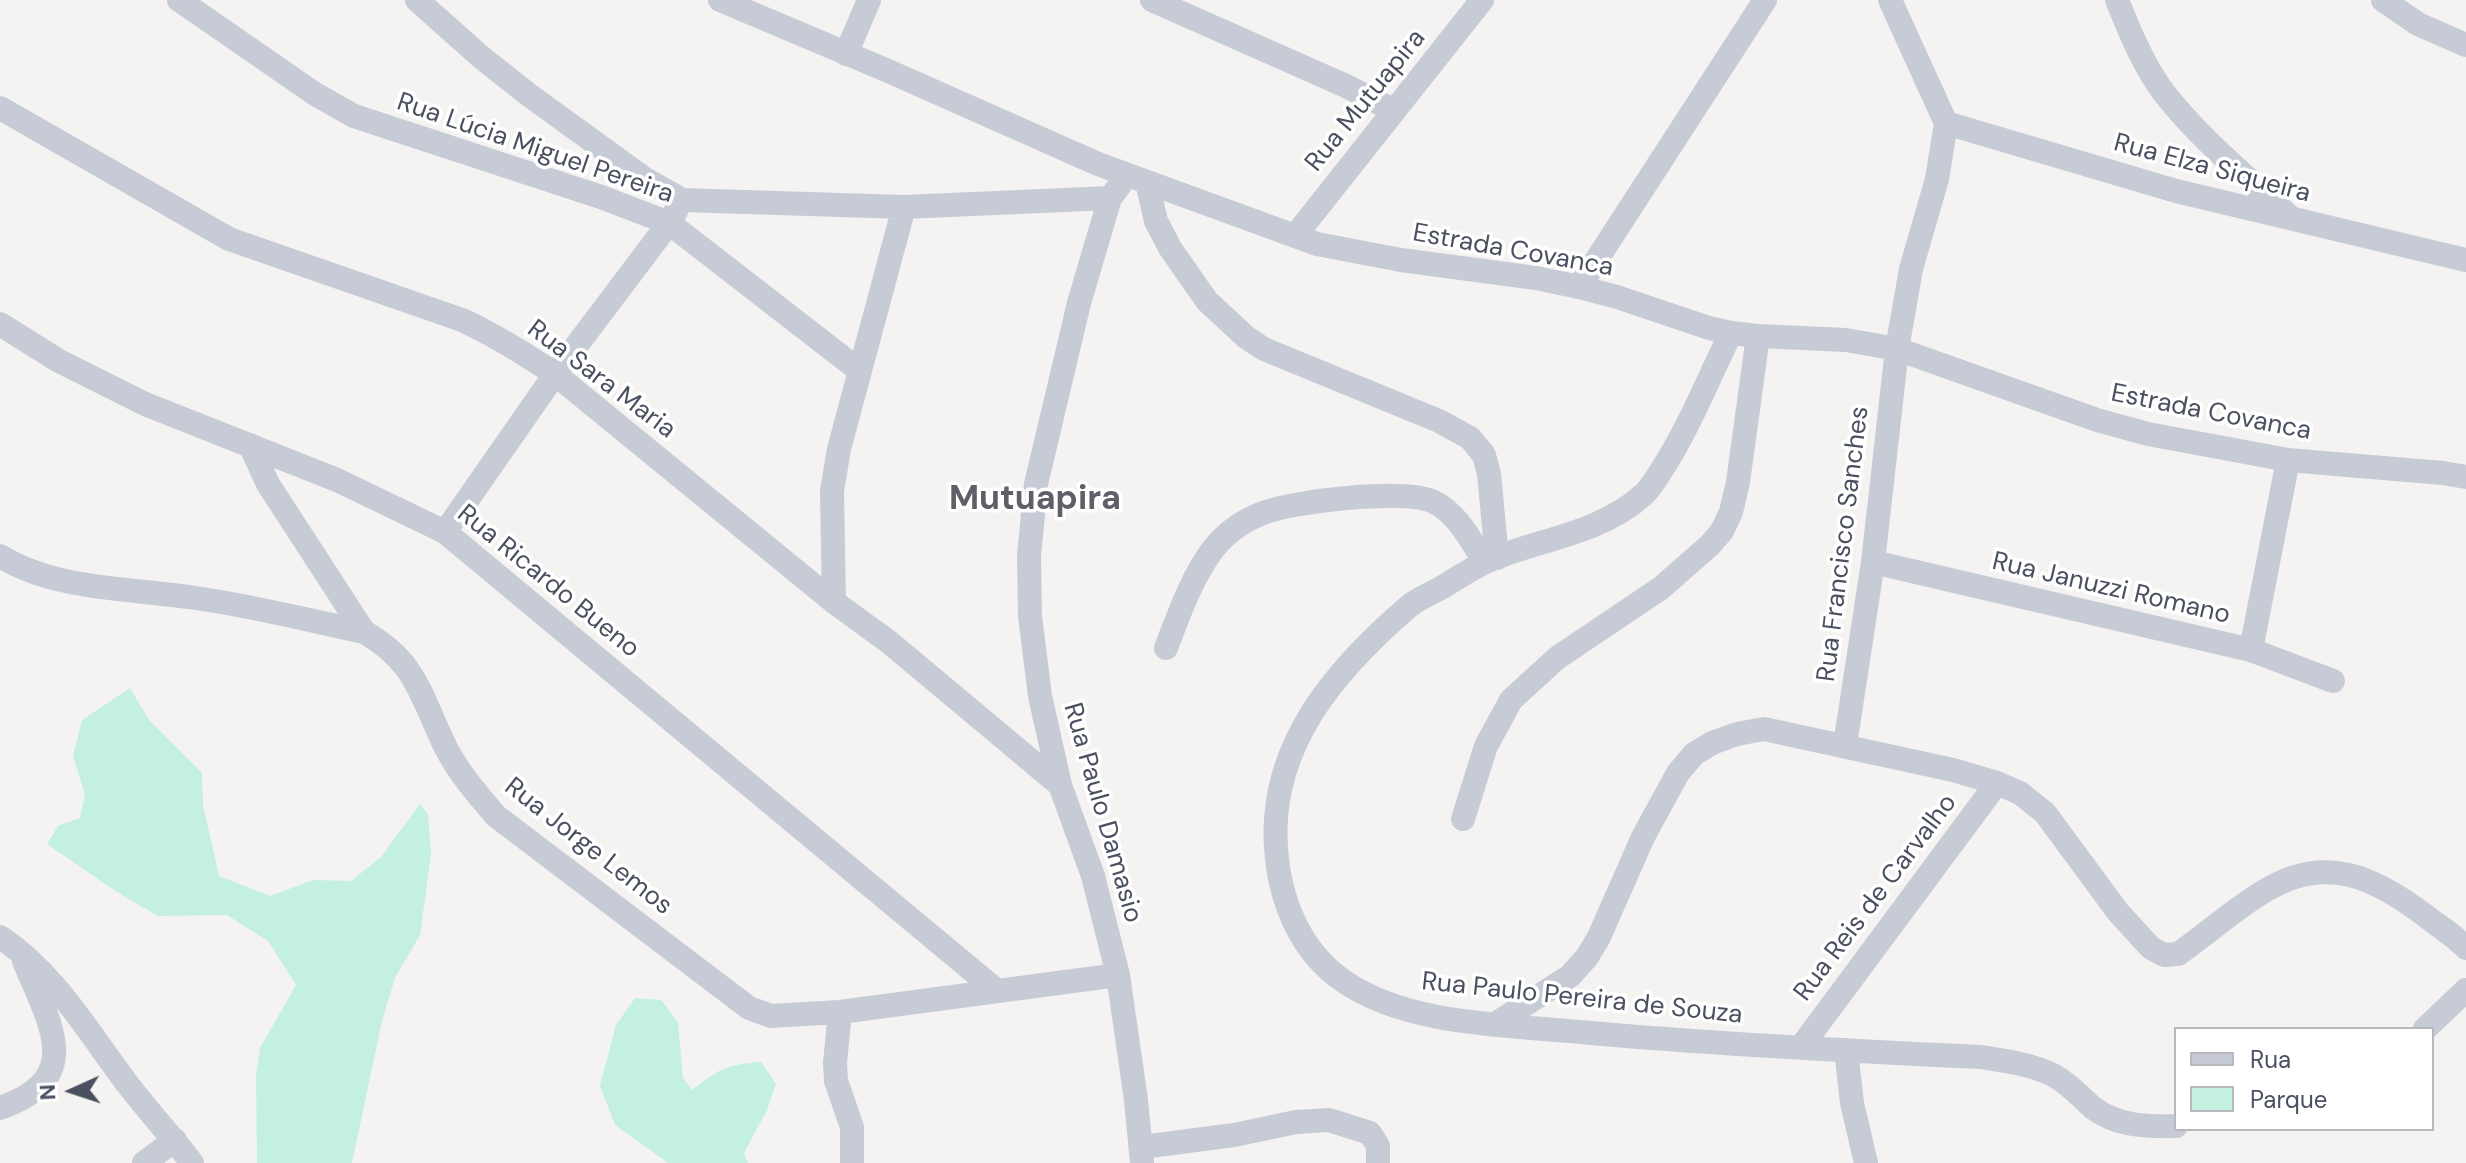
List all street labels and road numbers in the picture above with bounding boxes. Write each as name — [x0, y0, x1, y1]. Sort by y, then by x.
street label: Rua Mutuapira — [1299, 24, 1433, 178]
street label: Rua Lúcia Miguel Pereira — [393, 87, 677, 211]
street label: Rua Elza Siqueira — [2110, 128, 2314, 210]
street label: Estrada Covanca — [1410, 218, 1616, 284]
street label: Rua Sara Maria — [521, 314, 681, 446]
street label: Estrada Covanca — [2108, 378, 2314, 448]
street label: Rua Francisco Sanches — [1812, 405, 1876, 683]
street label: Rua Ricardo Bueno — [451, 499, 645, 665]
street label: Rua Januzzi Romano — [1989, 546, 2233, 632]
street label: Rua Paulo Damasio — [1056, 700, 1148, 926]
street label: Rua Jorge Lemos — [498, 772, 678, 922]
street label: Rua Reis de Carvalho — [1788, 788, 1964, 1008]
street label: Rua Paulo Pereira de Souza — [1420, 967, 1744, 1031]

